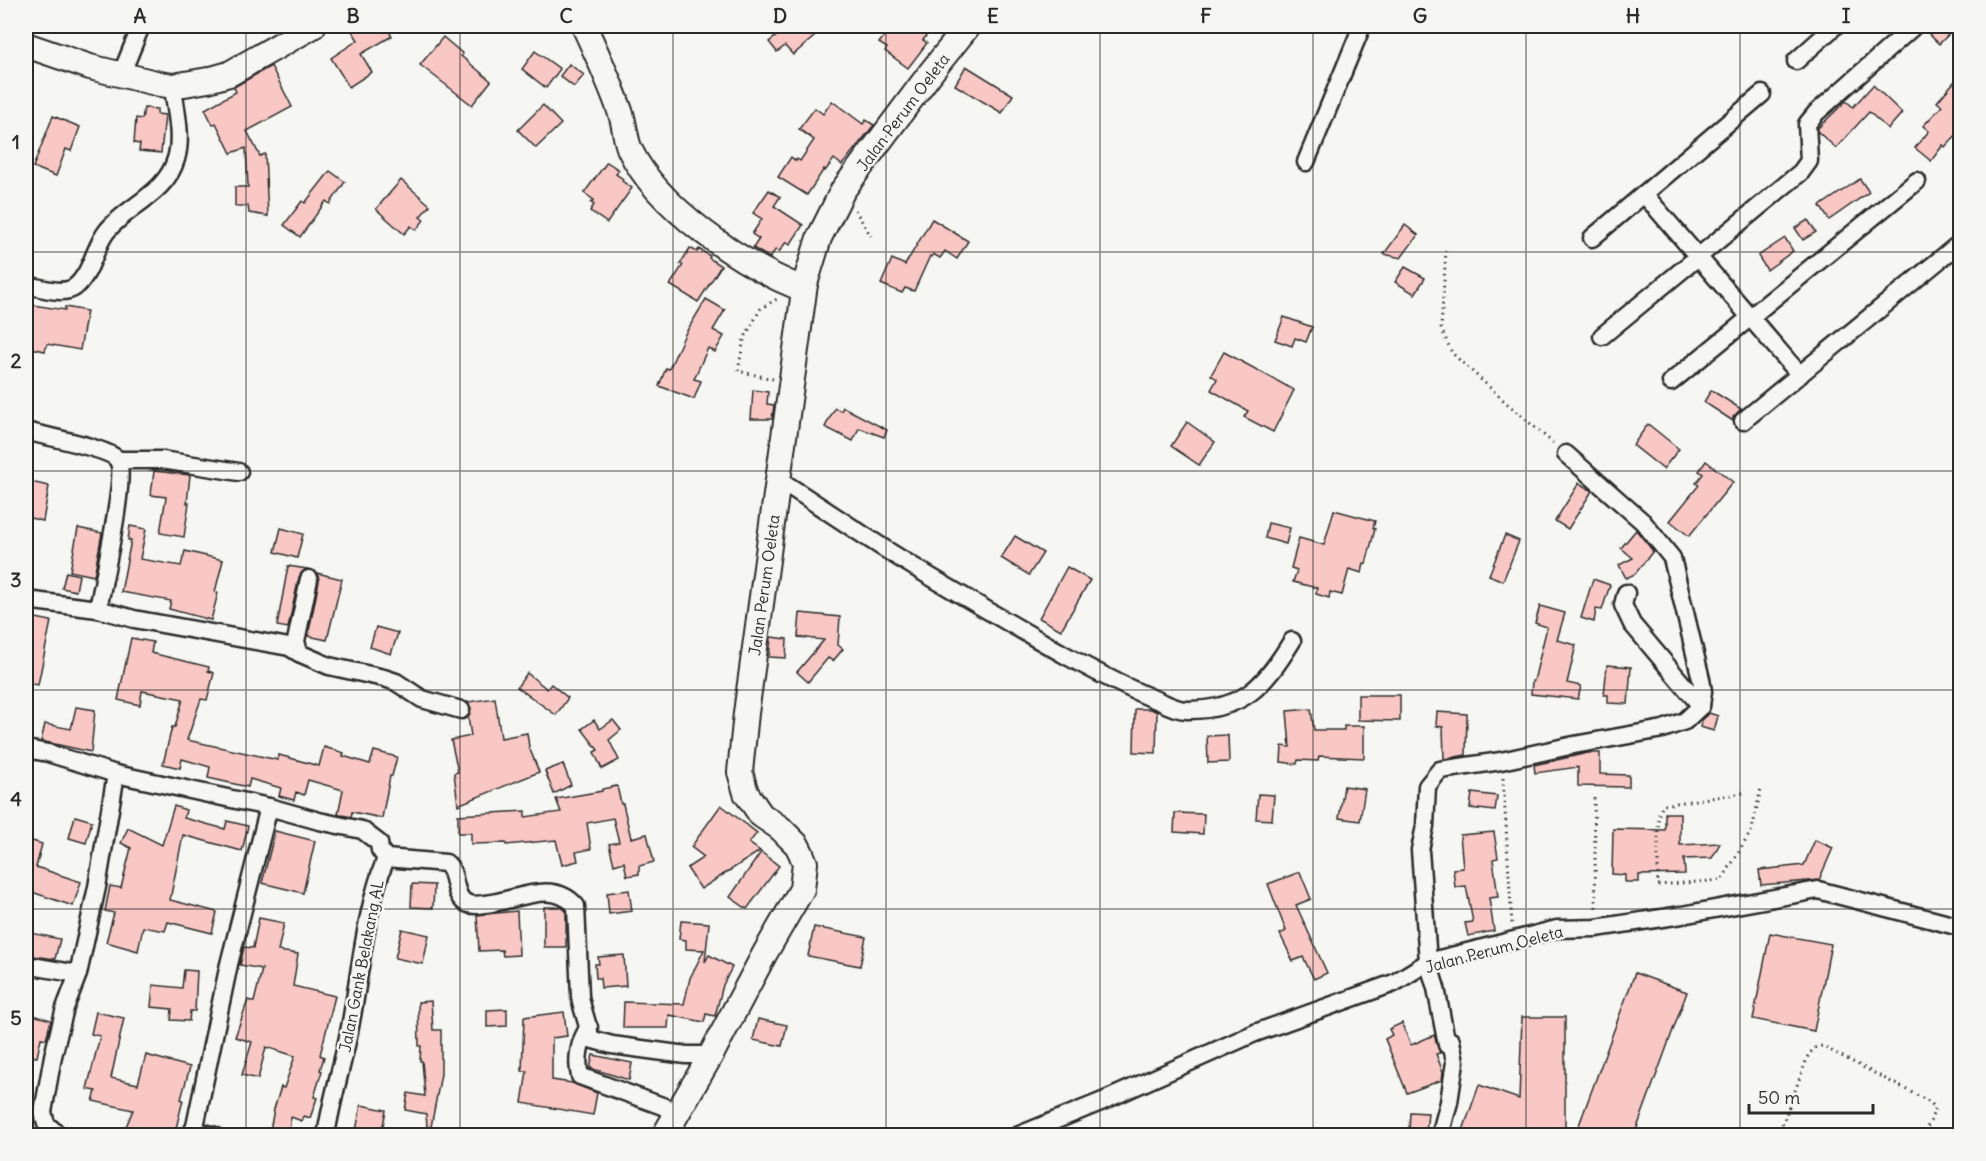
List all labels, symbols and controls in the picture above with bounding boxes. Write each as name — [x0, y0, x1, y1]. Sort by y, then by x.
text: A — [134, 3, 147, 28]
text: B — [346, 3, 360, 28]
text: C — [559, 3, 573, 28]
text: D — [773, 3, 787, 28]
text: E — [987, 3, 999, 28]
text: F — [1200, 3, 1212, 28]
text: G — [1413, 3, 1427, 28]
text: H — [1626, 3, 1640, 28]
text: I — [1842, 3, 1851, 28]
street label: Jalan Perum Oeleta — [852, 49, 954, 175]
text: 1 — [12, 129, 20, 154]
text: 2 — [11, 348, 22, 373]
street label: Jalan Perum Oeleta — [744, 513, 784, 657]
text: 3 — [10, 567, 22, 592]
text: 4 — [10, 786, 22, 811]
street label: Jalan Gank Belakang AL — [334, 878, 388, 1054]
street label: Jalan Perum Oeleta — [1423, 921, 1565, 977]
text: 5 — [10, 1005, 22, 1030]
scale bar — [1749, 1077, 1874, 1115]
text: 50 m — [1758, 1086, 1800, 1109]

